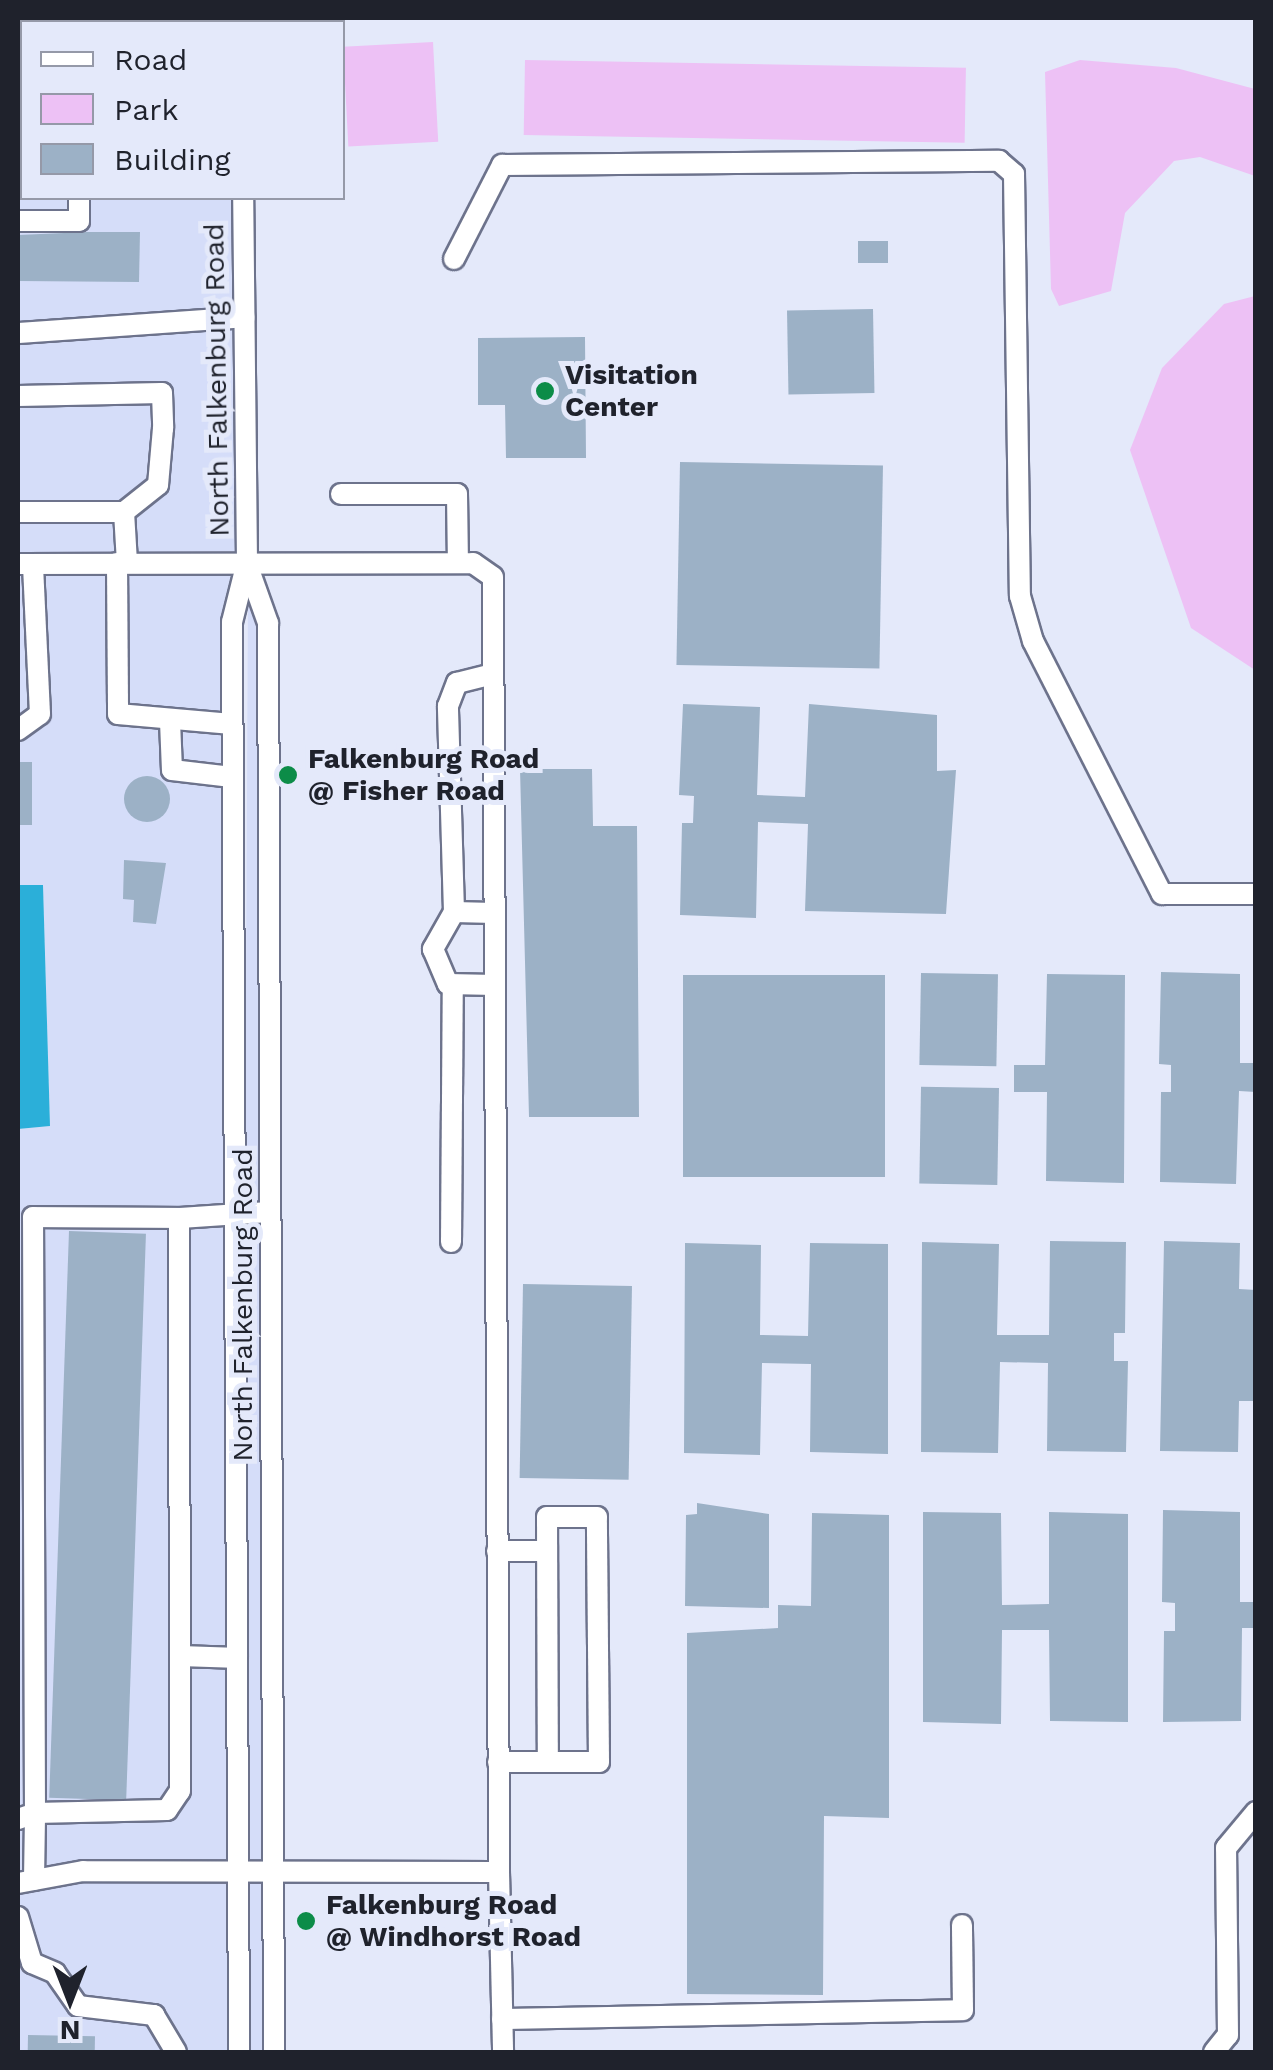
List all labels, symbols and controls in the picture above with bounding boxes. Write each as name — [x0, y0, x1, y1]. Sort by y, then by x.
legend — [20, 20, 345, 200]
text: Road — [114, 42, 187, 77]
text: Park — [114, 92, 179, 127]
text: Building — [114, 142, 231, 177]
street label: North Falkenburg Road — [197, 223, 237, 537]
place label: Visitation Center — [565, 358, 698, 424]
marker: Visitation Center — [534, 380, 556, 402]
place label: Falkenburg Road @ Fisher Road — [308, 742, 539, 808]
marker: Falkenburg Road @ Fisher Road — [277, 764, 299, 786]
street label: North Falkenburg Road — [226, 1148, 260, 1462]
place label: Falkenburg Road @ Windhorst Road — [326, 1888, 582, 1954]
marker: Falkenburg Road @ Windhorst Road — [295, 1910, 317, 1932]
north arrow — [20, 1950, 120, 2050]
text: N — [60, 2014, 80, 2047]

